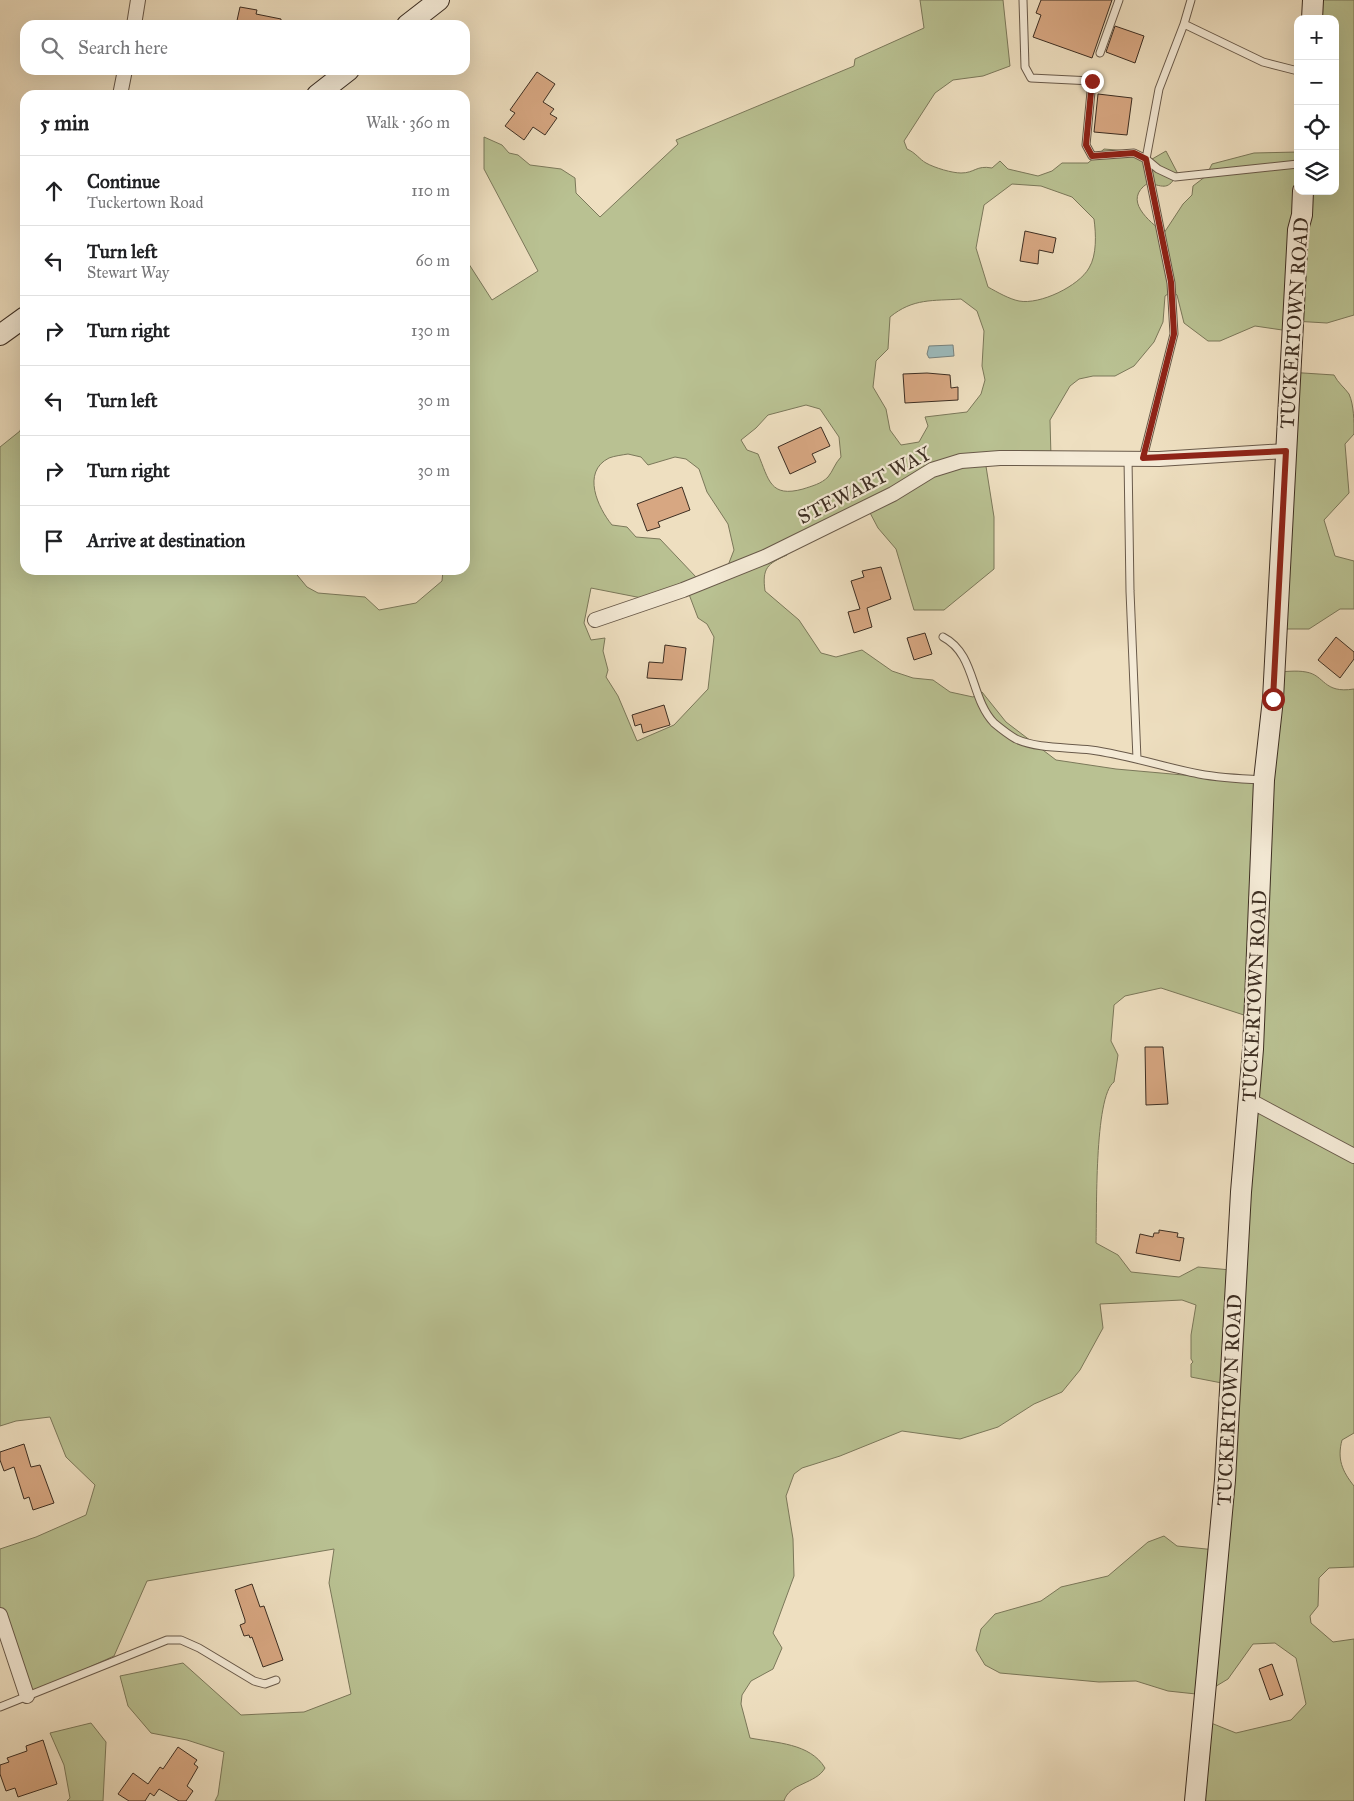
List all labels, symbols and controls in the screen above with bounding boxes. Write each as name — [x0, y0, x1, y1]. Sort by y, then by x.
map controls — [1294, 15, 1339, 195]
button: + — [1294, 15, 1339, 60]
search box — [20, 20, 470, 75]
icon: search — [38, 34, 66, 62]
text: Search here — [78, 36, 168, 59]
button: − — [1294, 60, 1339, 105]
route end — [1081, 70, 1104, 93]
button: locate — [1294, 105, 1339, 150]
text: 5 min — [40, 110, 89, 136]
text: Walk · 360 m — [366, 113, 450, 132]
button: layers — [1294, 150, 1339, 195]
text: Continue — [87, 170, 160, 193]
icon: ahead — [40, 177, 68, 205]
text: 110 m — [411, 181, 450, 200]
text: Tuckertown Road — [87, 193, 203, 212]
street label: TUCKERTOWN ROAD — [1275, 216, 1313, 430]
text: Turn left — [87, 240, 157, 263]
icon: left — [40, 247, 68, 275]
text: 60 m — [416, 251, 450, 270]
text: Stewart Way — [87, 263, 169, 282]
icon: right — [40, 317, 68, 345]
text: Turn right — [87, 319, 170, 342]
text: 130 m — [411, 321, 450, 340]
icon: left — [40, 387, 68, 415]
text: Turn left — [87, 389, 157, 412]
text: 30 m — [417, 391, 450, 410]
street label: STEWART WAY — [793, 440, 936, 529]
icon: right — [40, 457, 68, 485]
text: Turn right — [87, 459, 170, 482]
text: 30 m — [417, 461, 450, 480]
icon: arrive — [40, 527, 68, 555]
text: Arrive at destination — [87, 529, 245, 552]
route start — [1262, 688, 1285, 711]
street label: TUCKERTOWN ROAD — [1236, 889, 1272, 1103]
street label: TUCKERTOWN ROAD — [1211, 1293, 1247, 1507]

